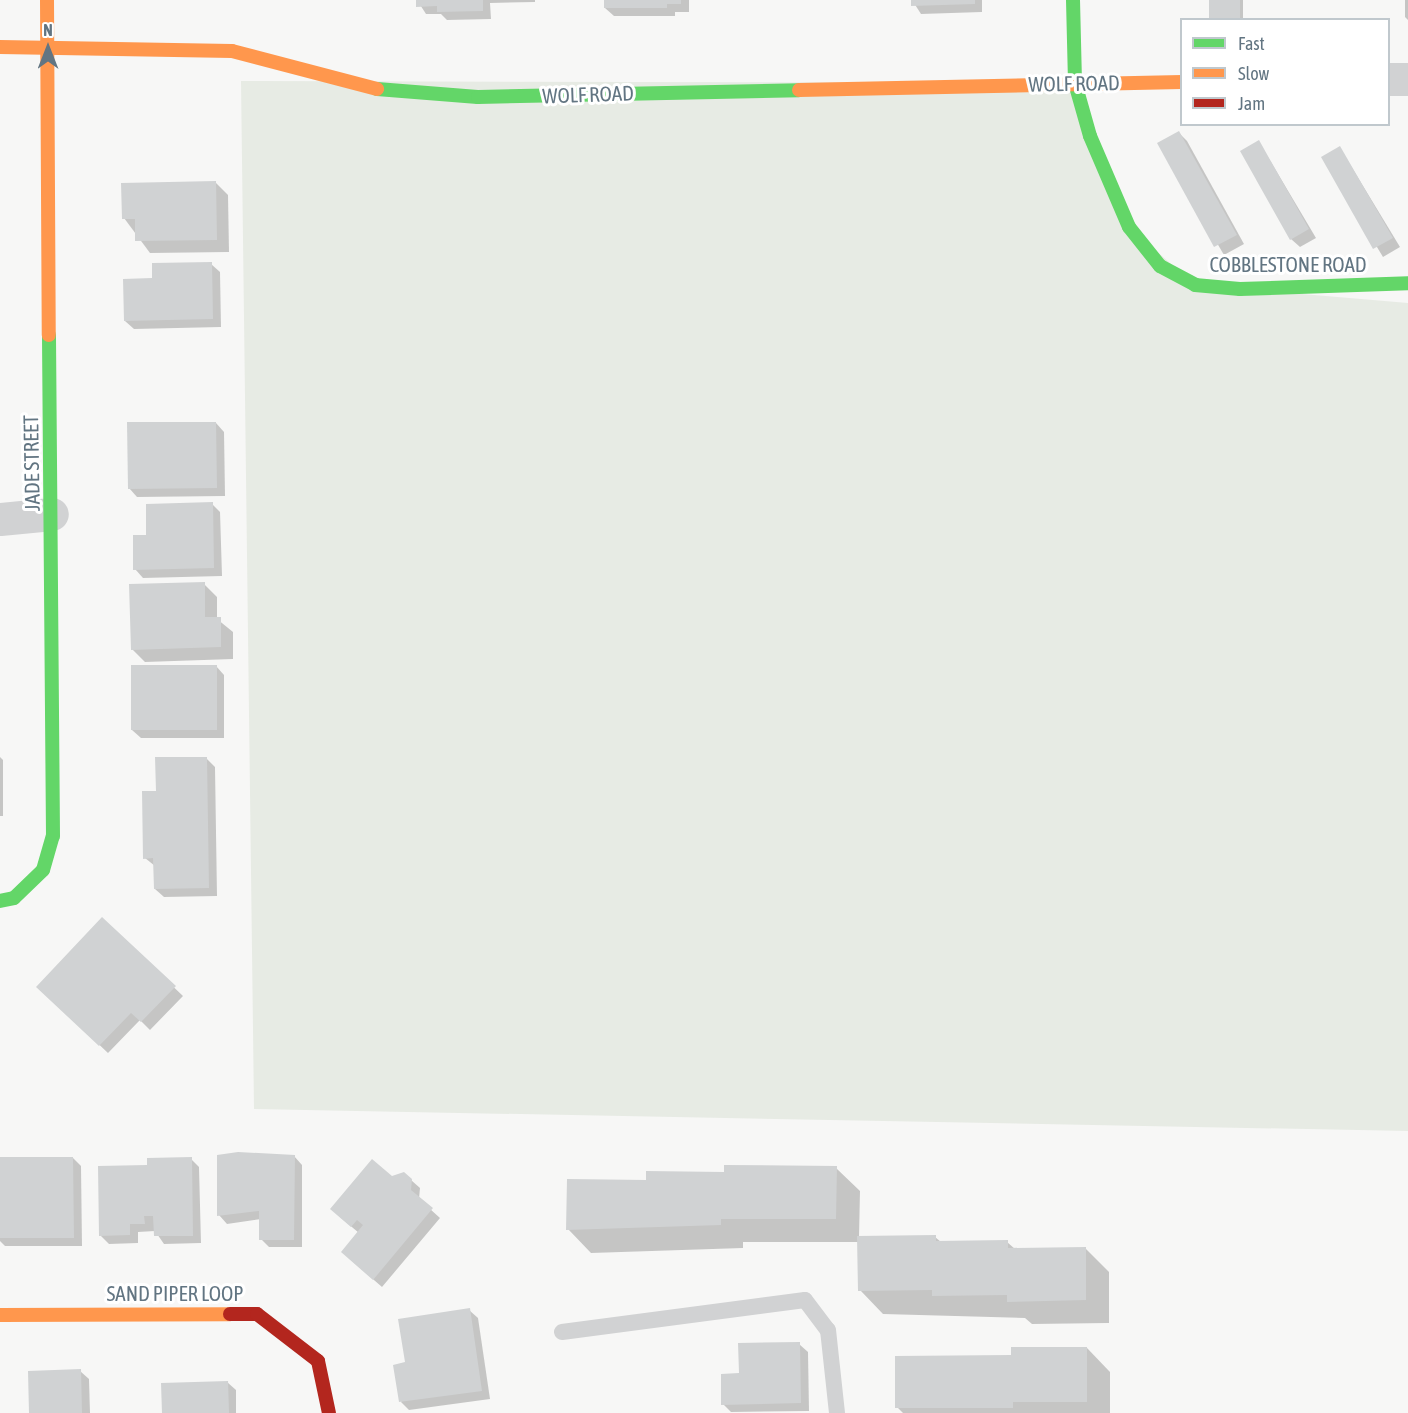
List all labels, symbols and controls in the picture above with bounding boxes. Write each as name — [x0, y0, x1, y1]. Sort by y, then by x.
north arrow — [18, 18, 78, 78]
legend — [1180, 18, 1390, 126]
text: N — [43, 21, 53, 39]
text: Fast — [1238, 33, 1265, 54]
text: Slow — [1238, 63, 1269, 84]
street label: WOLF ROAD — [1028, 70, 1120, 96]
street label: WOLF ROAD — [542, 80, 634, 108]
text: Jam — [1238, 93, 1265, 114]
street label: COBBLESTONE ROAD — [1210, 251, 1366, 277]
street label: JADE STREET — [18, 415, 44, 511]
street label: SAND PIPER LOOP — [107, 1280, 243, 1306]

